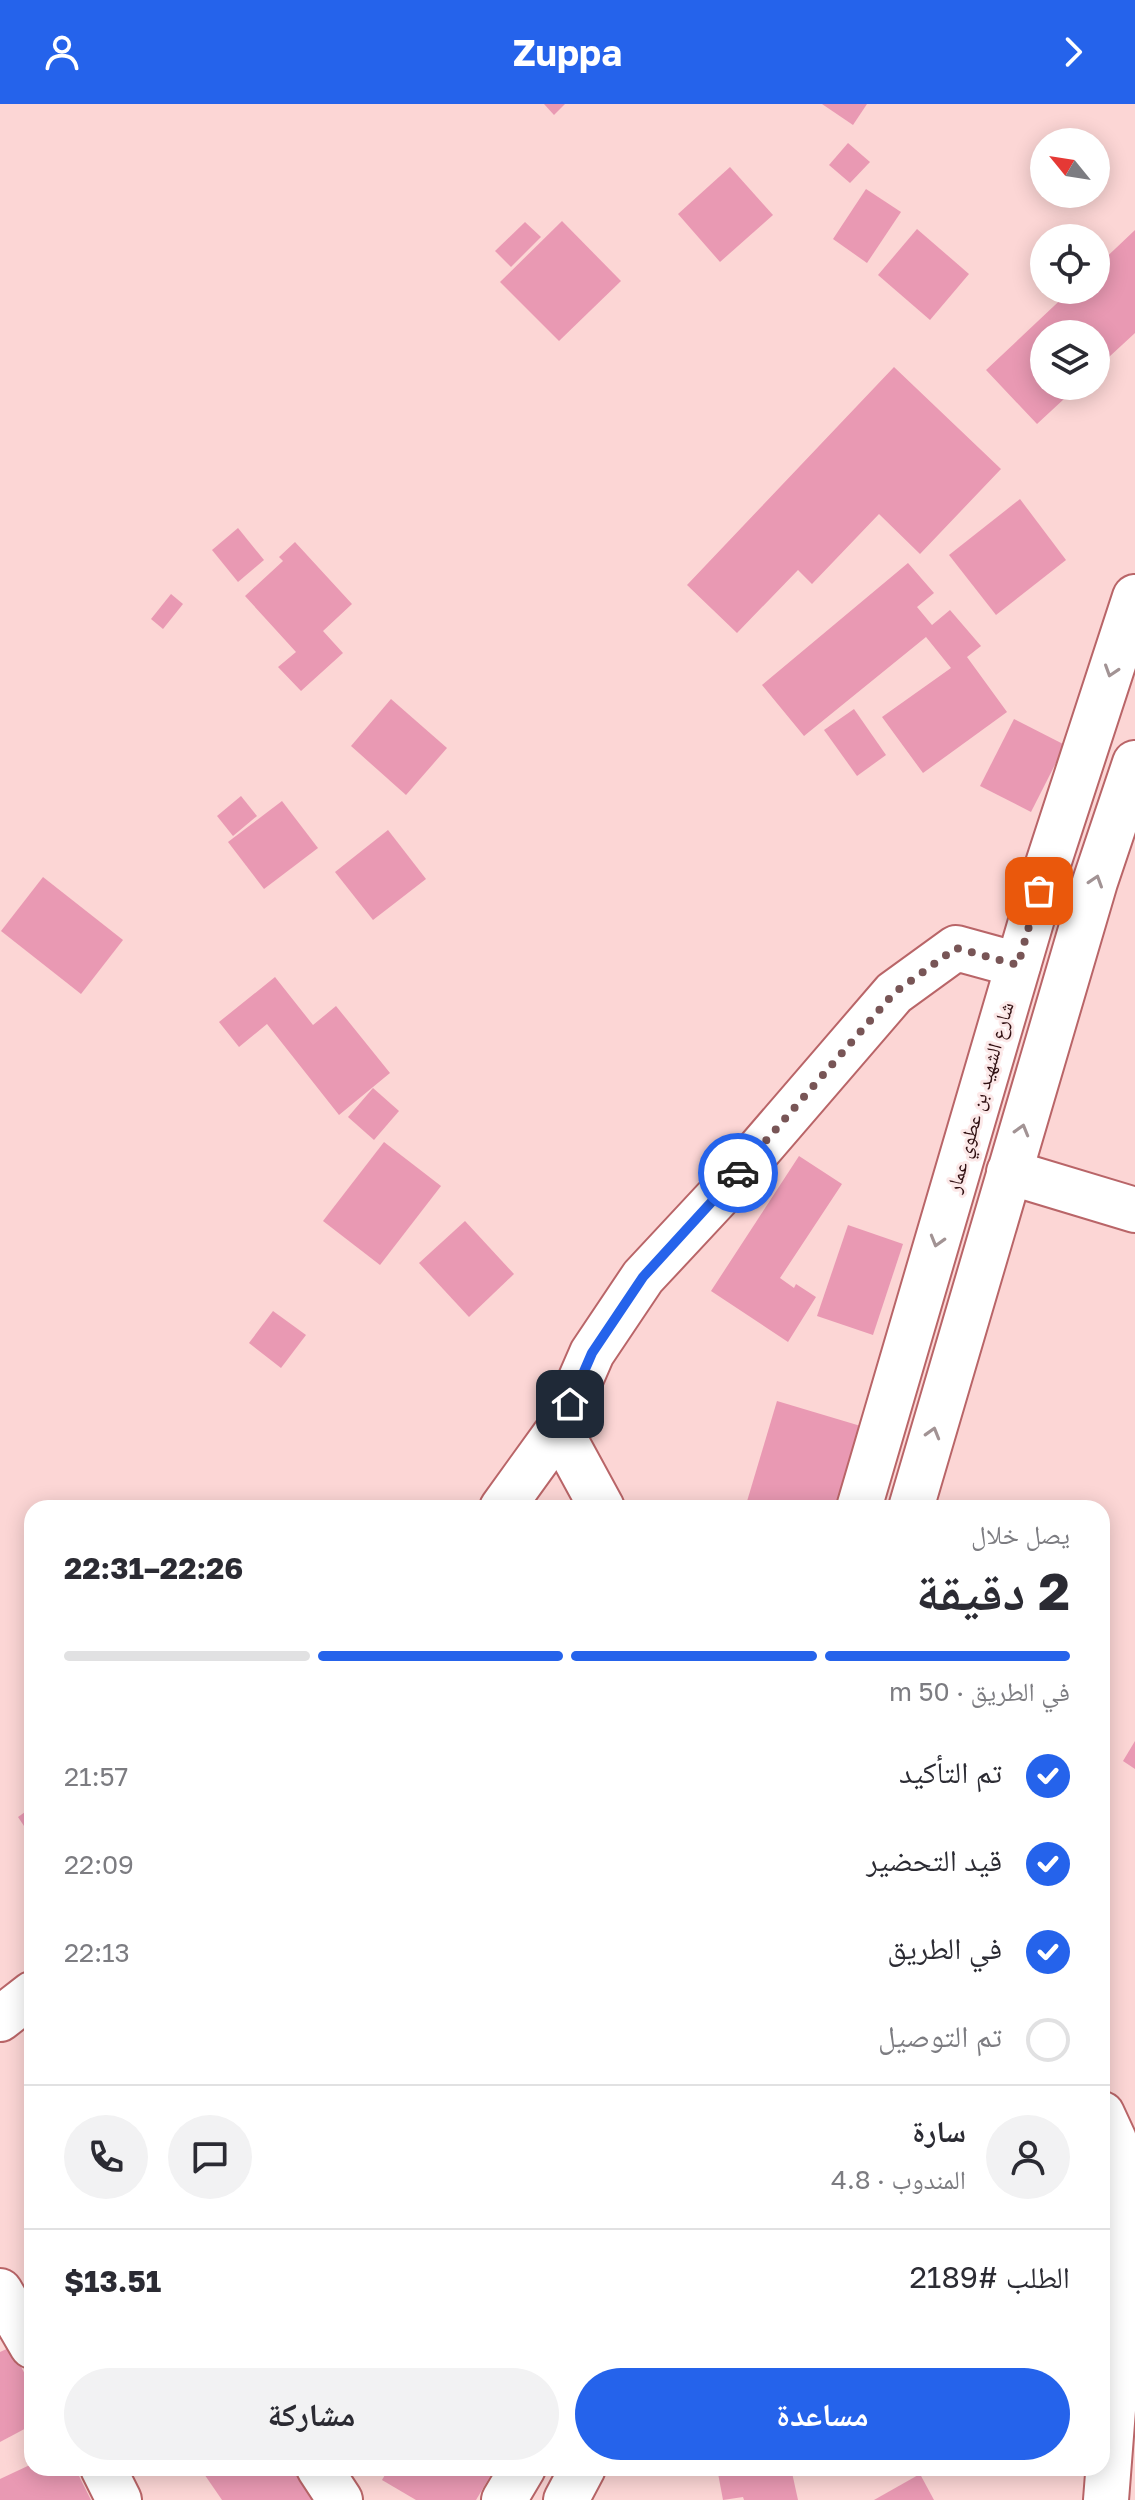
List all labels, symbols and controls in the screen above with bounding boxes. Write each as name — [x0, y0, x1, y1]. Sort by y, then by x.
icon: person — [40, 30, 84, 74]
icon: forward — [1051, 30, 1095, 74]
text: Zuppa — [513, 31, 622, 74]
north arrow — [1030, 128, 1110, 208]
map controls — [1030, 128, 1110, 400]
button: locate — [1030, 224, 1110, 304]
button: layers — [1030, 320, 1110, 400]
one-way arrow — [1104, 663, 1120, 677]
pin — [1005, 857, 1073, 925]
icon: bag — [1017, 869, 1061, 913]
one-way arrow — [1087, 874, 1103, 888]
street label: شارع الشهيد بن عطوي عمار — [940, 999, 1023, 1198]
one-way arrow — [1013, 1124, 1029, 1137]
courier — [698, 1133, 778, 1213]
icon: car — [716, 1151, 760, 1195]
one-way arrow — [930, 1234, 946, 1247]
pin — [536, 1370, 604, 1438]
icon: home — [548, 1382, 592, 1426]
one-way arrow — [924, 1427, 940, 1441]
text: يصل خلال — [971, 1519, 1070, 1550]
text: 22:26–22:31 — [64, 1550, 243, 1586]
text: 2 دقيقة — [916, 1559, 1070, 1621]
text: في الطريق · 50 m — [889, 1676, 1070, 1707]
text: تم التأكيد — [899, 1754, 1002, 1790]
icon: check — [1026, 1754, 1070, 1798]
text: 21:57 — [64, 1761, 128, 1792]
text: قيد التحضير — [866, 1842, 1002, 1878]
icon: check — [1026, 1842, 1070, 1886]
text: 22:09 — [64, 1849, 134, 1880]
text: في الطريق — [887, 1930, 1002, 1966]
icon: check — [1026, 1930, 1070, 1974]
text: 22:13 — [64, 1937, 130, 1968]
text: تم التوصيل — [878, 2018, 1002, 2054]
text: سارة — [912, 2113, 966, 2149]
button: phone — [64, 2115, 148, 2199]
button: chat — [168, 2115, 252, 2199]
button: person — [986, 2115, 1070, 2199]
text: المندوب · 4.8 — [831, 2164, 966, 2195]
text: الطلب #2189 — [909, 2259, 1070, 2295]
text: $13.51 — [64, 2263, 161, 2299]
button: مشاركة — [64, 2368, 559, 2460]
button: مساعدة — [575, 2368, 1070, 2460]

